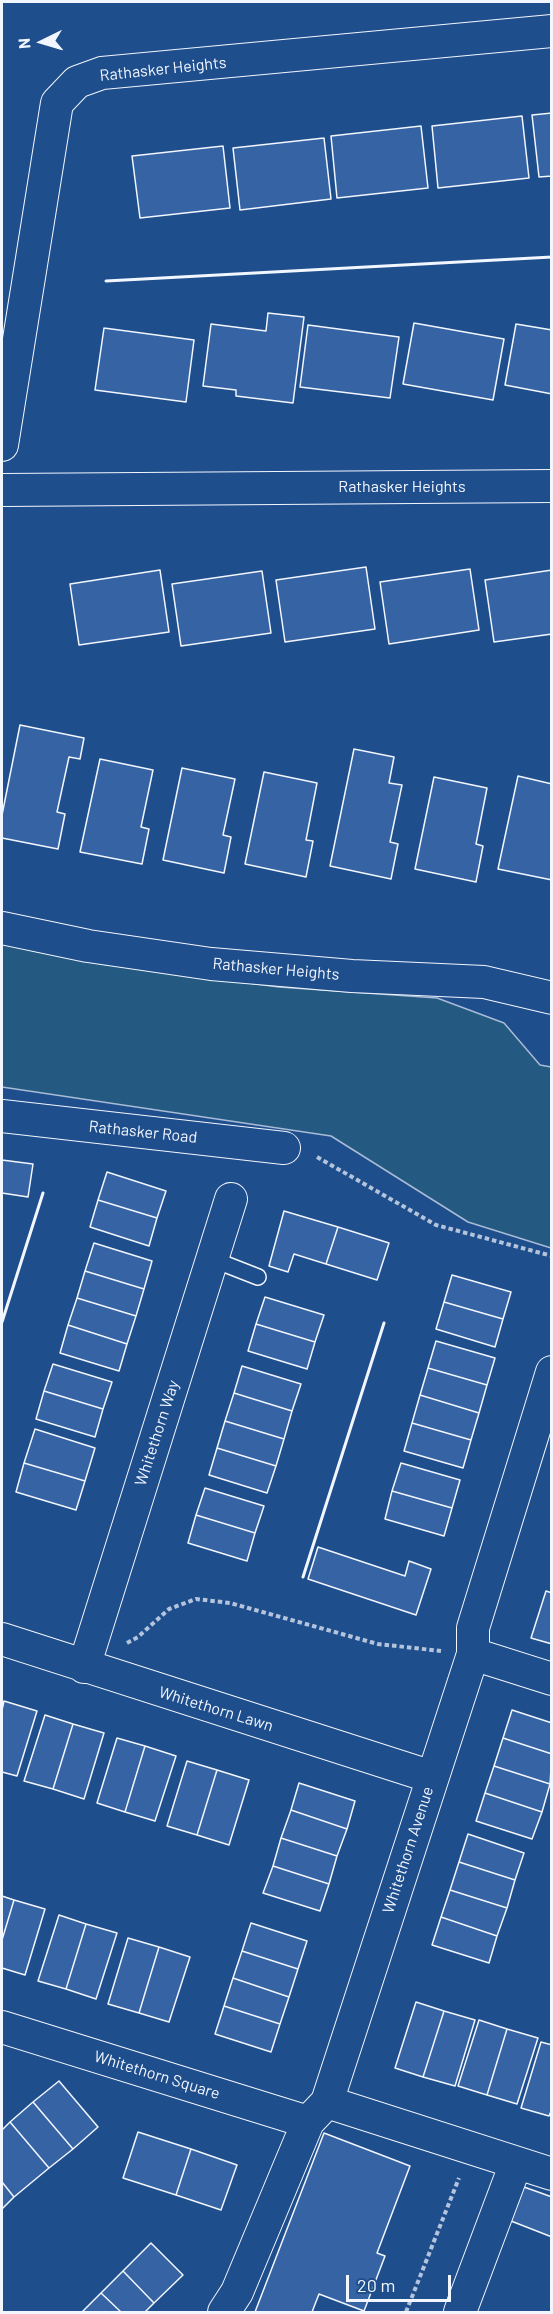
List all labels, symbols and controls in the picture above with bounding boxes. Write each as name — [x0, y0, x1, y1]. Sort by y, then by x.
north arrow — [12, 12, 72, 72]
text: N — [14, 37, 33, 50]
street label: Rathasker Heights — [99, 53, 227, 85]
street label: Rathasker Heights — [338, 477, 466, 497]
street label: Rathasker Heights — [212, 954, 340, 984]
street label: Rathasker Road — [88, 1117, 198, 1147]
street label: Whitethorn Way — [131, 1378, 183, 1488]
street label: Whitethorn Lawn — [156, 1682, 276, 1736]
street label: Whitethorn Avenue — [378, 1784, 438, 1916]
street label: Whitethorn Square — [92, 2047, 222, 2103]
scale bar — [349, 2263, 454, 2301]
text: 20 m — [357, 2274, 395, 2296]

